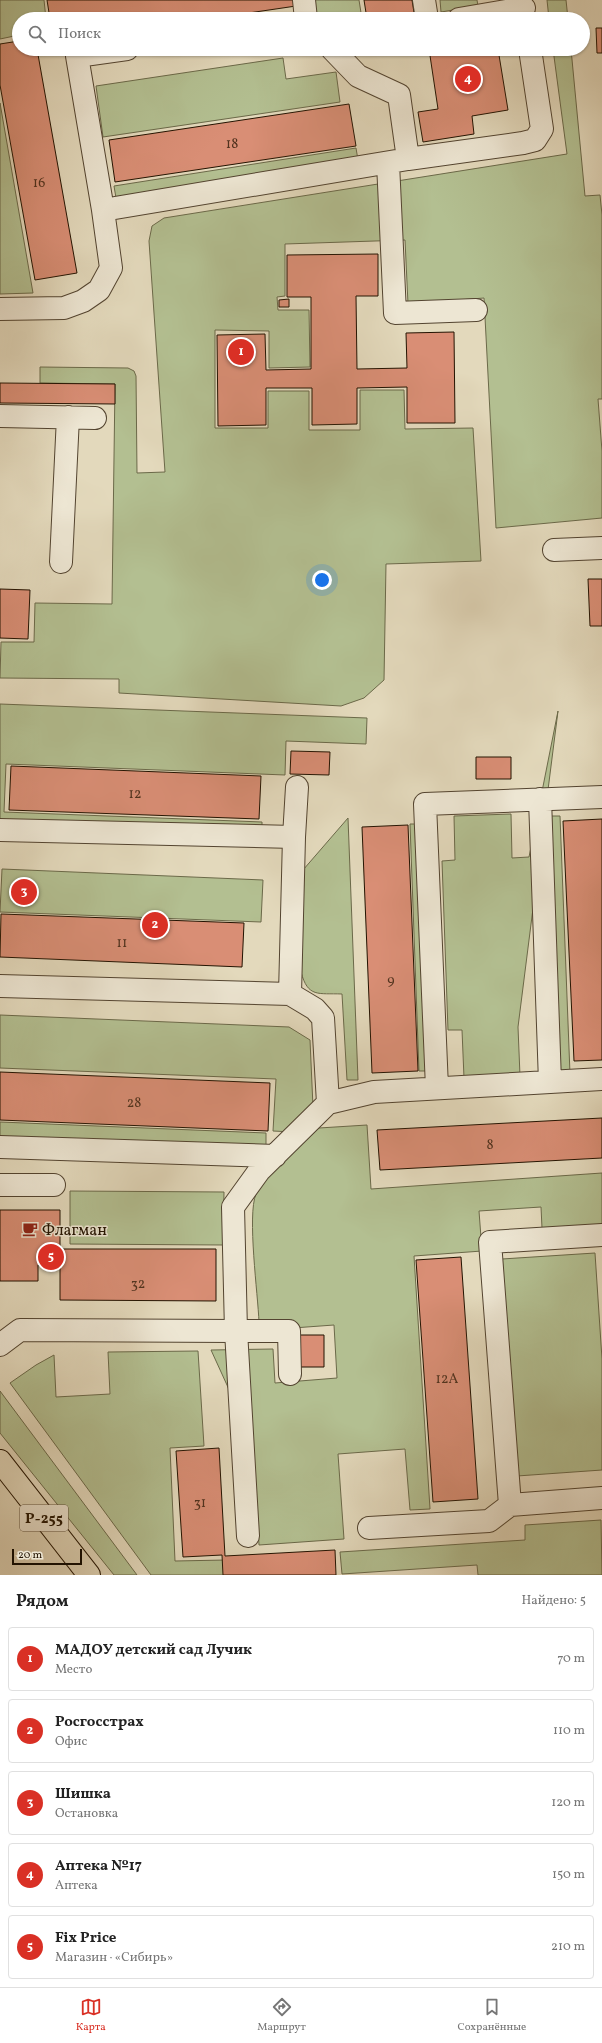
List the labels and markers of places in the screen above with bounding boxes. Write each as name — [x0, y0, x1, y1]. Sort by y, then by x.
pin: 4 — [455, 64, 481, 94]
pin: 1 — [228, 337, 254, 367]
pin: 3 — [11, 877, 37, 907]
pin: 2 — [142, 910, 168, 940]
cafe icon: Флагман — [21, 1220, 39, 1238]
place label: Флагман — [42, 1220, 107, 1242]
pin: 5 — [38, 1242, 64, 1272]

